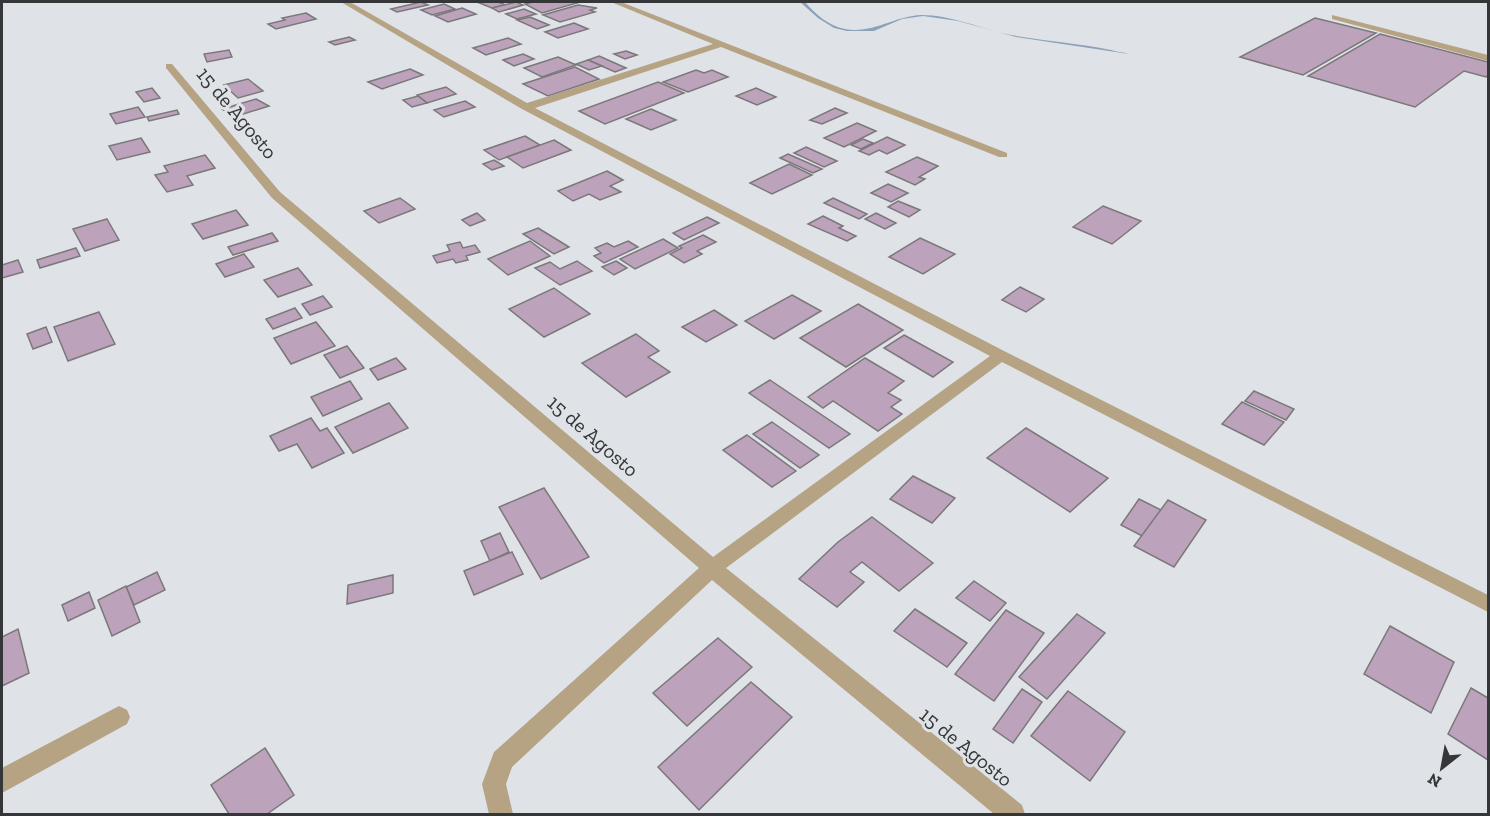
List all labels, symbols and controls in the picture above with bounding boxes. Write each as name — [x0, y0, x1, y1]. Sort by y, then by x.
street label: 15 de Agosto — [192, 62, 283, 164]
street label: 15 de Agosto — [543, 389, 644, 482]
street label: 15 de Agosto — [915, 701, 1018, 792]
north arrow — [1412, 738, 1472, 798]
text: N — [1424, 769, 1445, 792]

